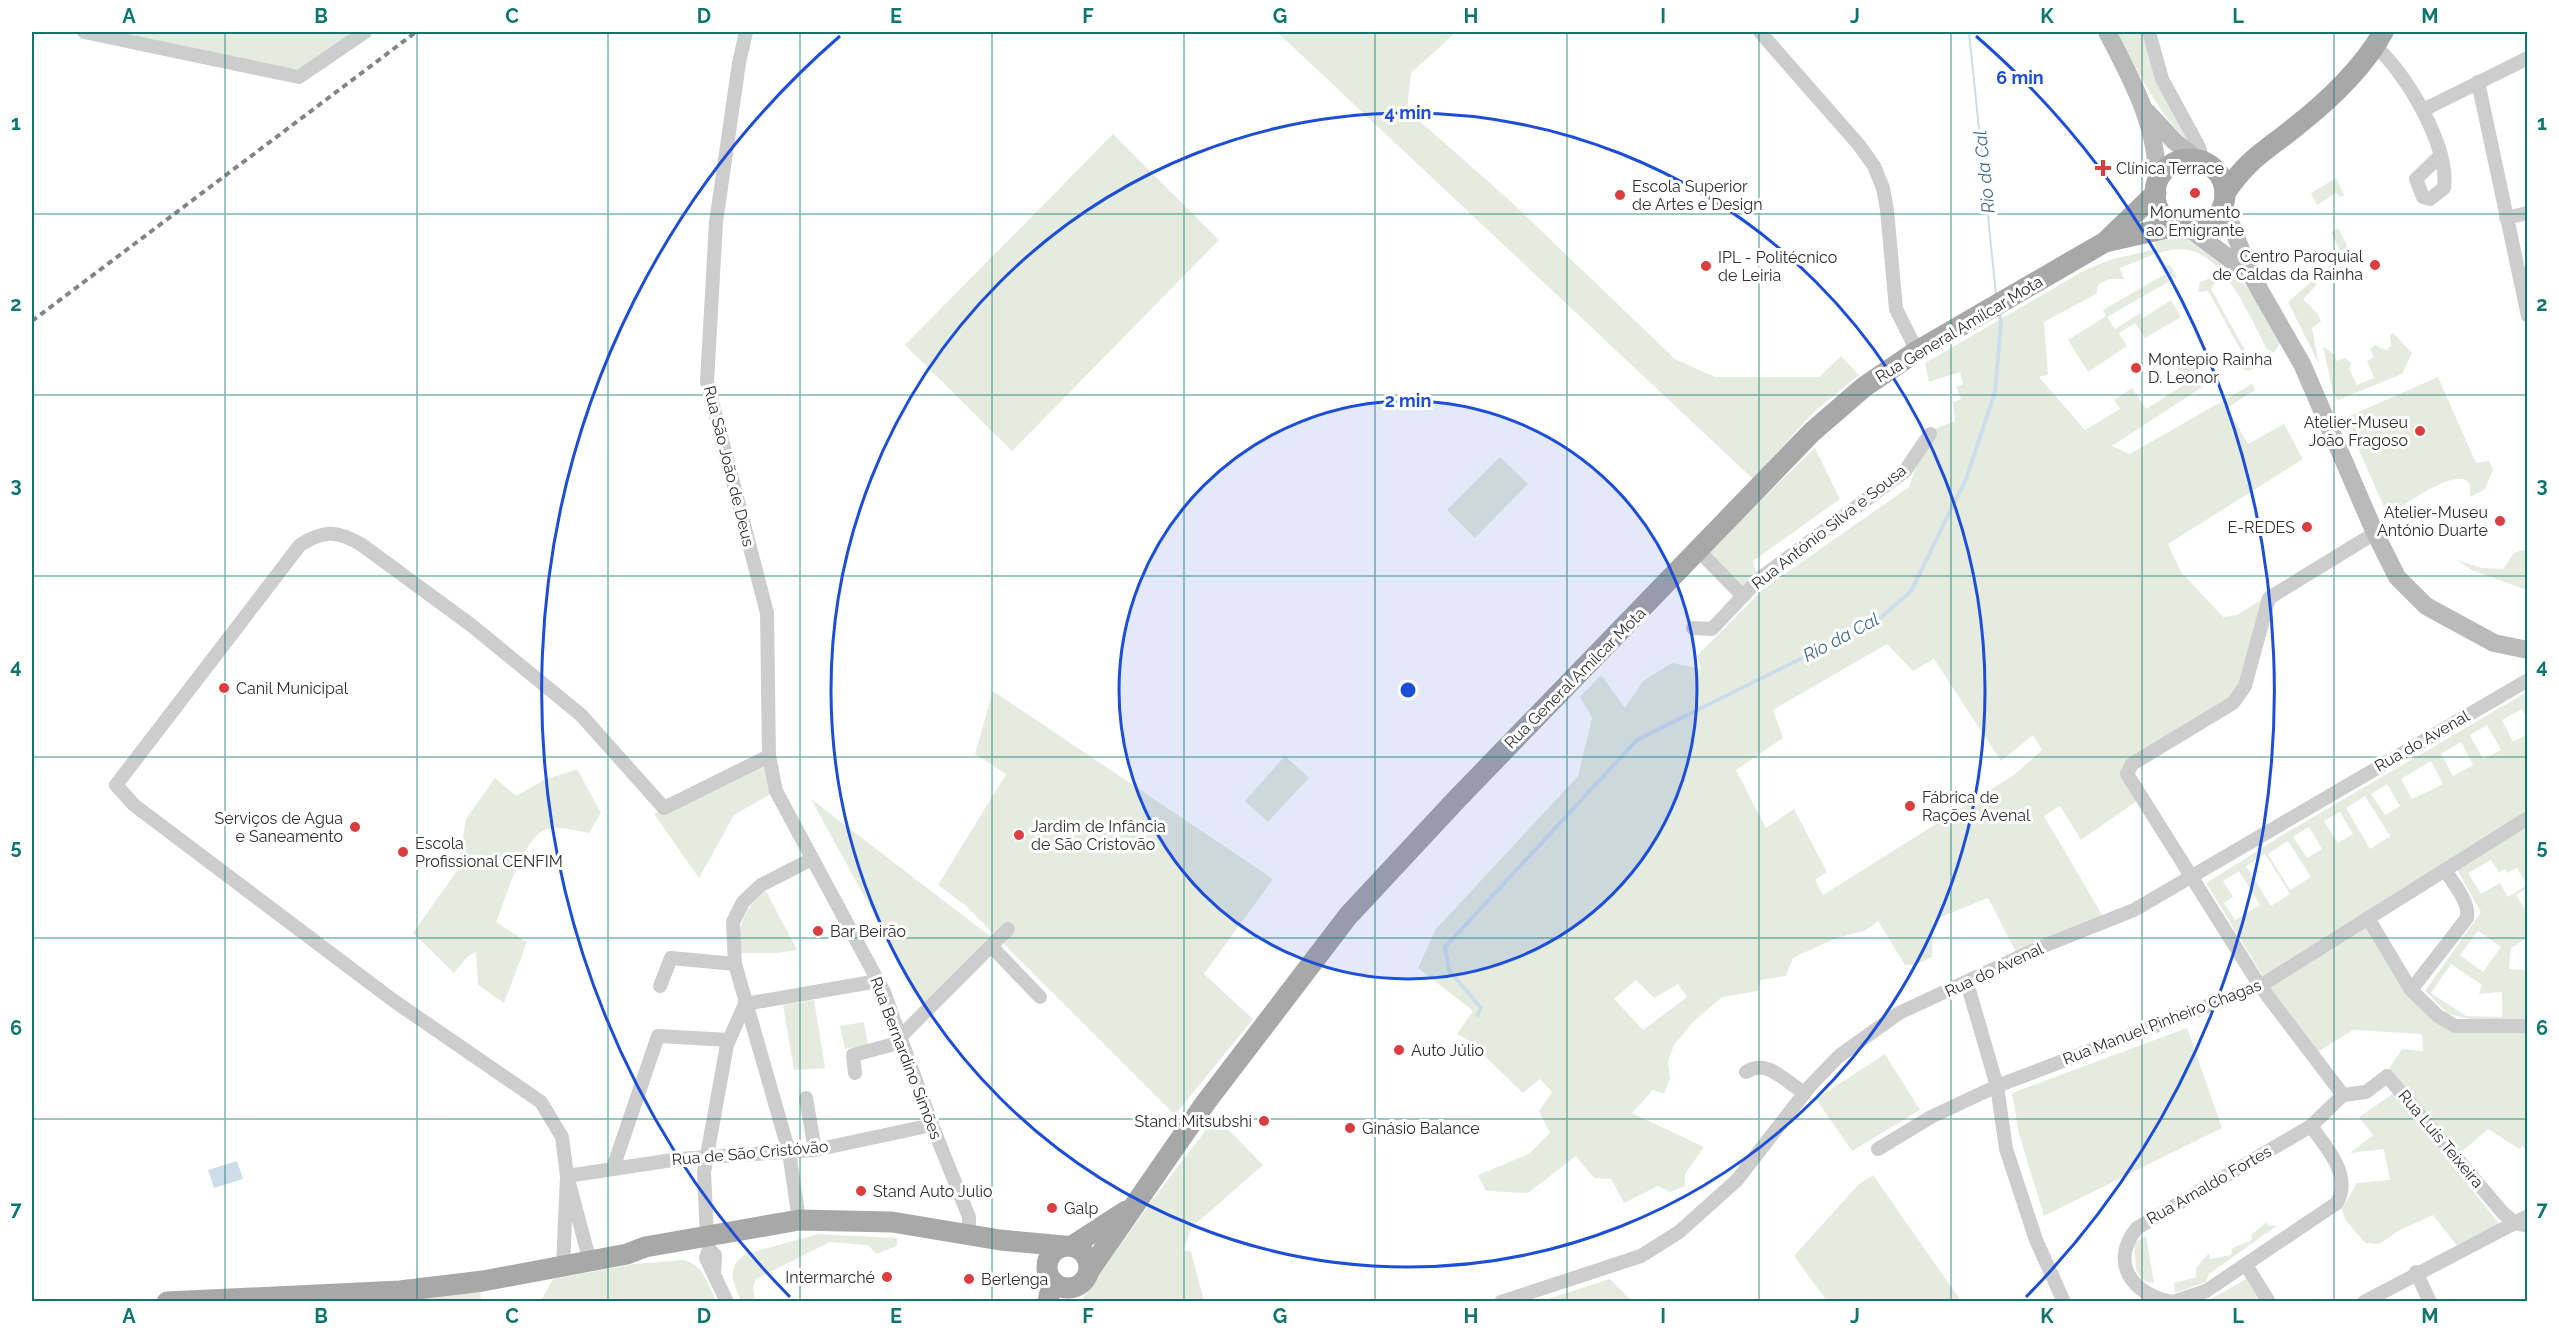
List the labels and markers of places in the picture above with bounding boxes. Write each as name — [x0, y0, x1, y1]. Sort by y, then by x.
marker: Clínica Terrace — [2094, 159, 2112, 177]
place label: Clínica Terrace — [2116, 159, 2224, 178]
place label: Escola Superior de Artes e Design — [1632, 177, 1763, 214]
marker: Monumento ao Emigrante — [2188, 186, 2202, 200]
marker: Escola Superior de Artes e Design — [1613, 188, 1627, 202]
place label: Monumento ao Emigrante — [2146, 203, 2244, 240]
place label: Centro Paroquial de Caldas da Rainha — [2212, 247, 2364, 284]
place label: IPL - Politécnico de Leiria — [1718, 248, 1837, 285]
marker: Centro Paroquial de Caldas da Rainha — [2368, 258, 2382, 272]
marker: IPL - Politécnico de Leiria — [1699, 259, 1713, 273]
place label: Montepio Rainha D. Leonor — [2148, 350, 2272, 387]
marker: Montepio Rainha D. Leonor — [2129, 361, 2143, 375]
place label: Atelier-Museu João Fragoso — [2304, 413, 2408, 450]
marker: Atelier-Museu João Fragoso — [2413, 424, 2427, 438]
place label: Atelier-Museu António Duarte — [2377, 503, 2488, 540]
marker: Atelier-Museu António Duarte — [2493, 514, 2507, 528]
place label: E-REDES — [2228, 518, 2295, 537]
marker: E-REDES — [2300, 520, 2314, 534]
place label: Canil Municipal — [236, 679, 349, 698]
centre of rings — [1398, 680, 1418, 700]
marker: Canil Municipal — [217, 681, 231, 695]
place label: Fábrica de Rações Avenal — [1922, 788, 2031, 825]
marker: Fábrica de Rações Avenal — [1903, 799, 1917, 813]
place label: Serviços de Agua e Saneamento — [215, 809, 343, 846]
place label: Jardim de Infância de São Cristovão — [1031, 817, 1166, 854]
marker: Serviços de Agua e Saneamento — [348, 820, 362, 834]
marker: Jardim de Infância de São Cristovão — [1012, 828, 1026, 842]
place label: Escola Profissional CENFIM — [415, 834, 563, 871]
marker: Escola Profissional CENFIM — [396, 845, 410, 859]
place label: Bar Beirão — [830, 922, 906, 941]
marker: Bar Beirão — [811, 924, 825, 938]
place label: Auto Júlio — [1411, 1041, 1484, 1060]
marker: Auto Júlio — [1392, 1043, 1406, 1057]
place label: Stand Mitsubshi — [1134, 1112, 1252, 1131]
marker: Stand Mitsubshi — [1257, 1114, 1271, 1128]
place label: Ginásio Balance — [1362, 1119, 1480, 1138]
marker: Ginásio Balance — [1343, 1121, 1357, 1135]
place label: Stand Auto Julio — [873, 1182, 993, 1201]
marker: Stand Auto Julio — [854, 1184, 868, 1198]
place label: Galp — [1064, 1199, 1099, 1218]
marker: Galp — [1045, 1201, 1059, 1215]
place label: Intermarché — [785, 1268, 875, 1287]
marker: Intermarché — [880, 1270, 894, 1284]
place label: Berlenga — [981, 1270, 1048, 1289]
marker: Berlenga — [962, 1272, 976, 1286]

